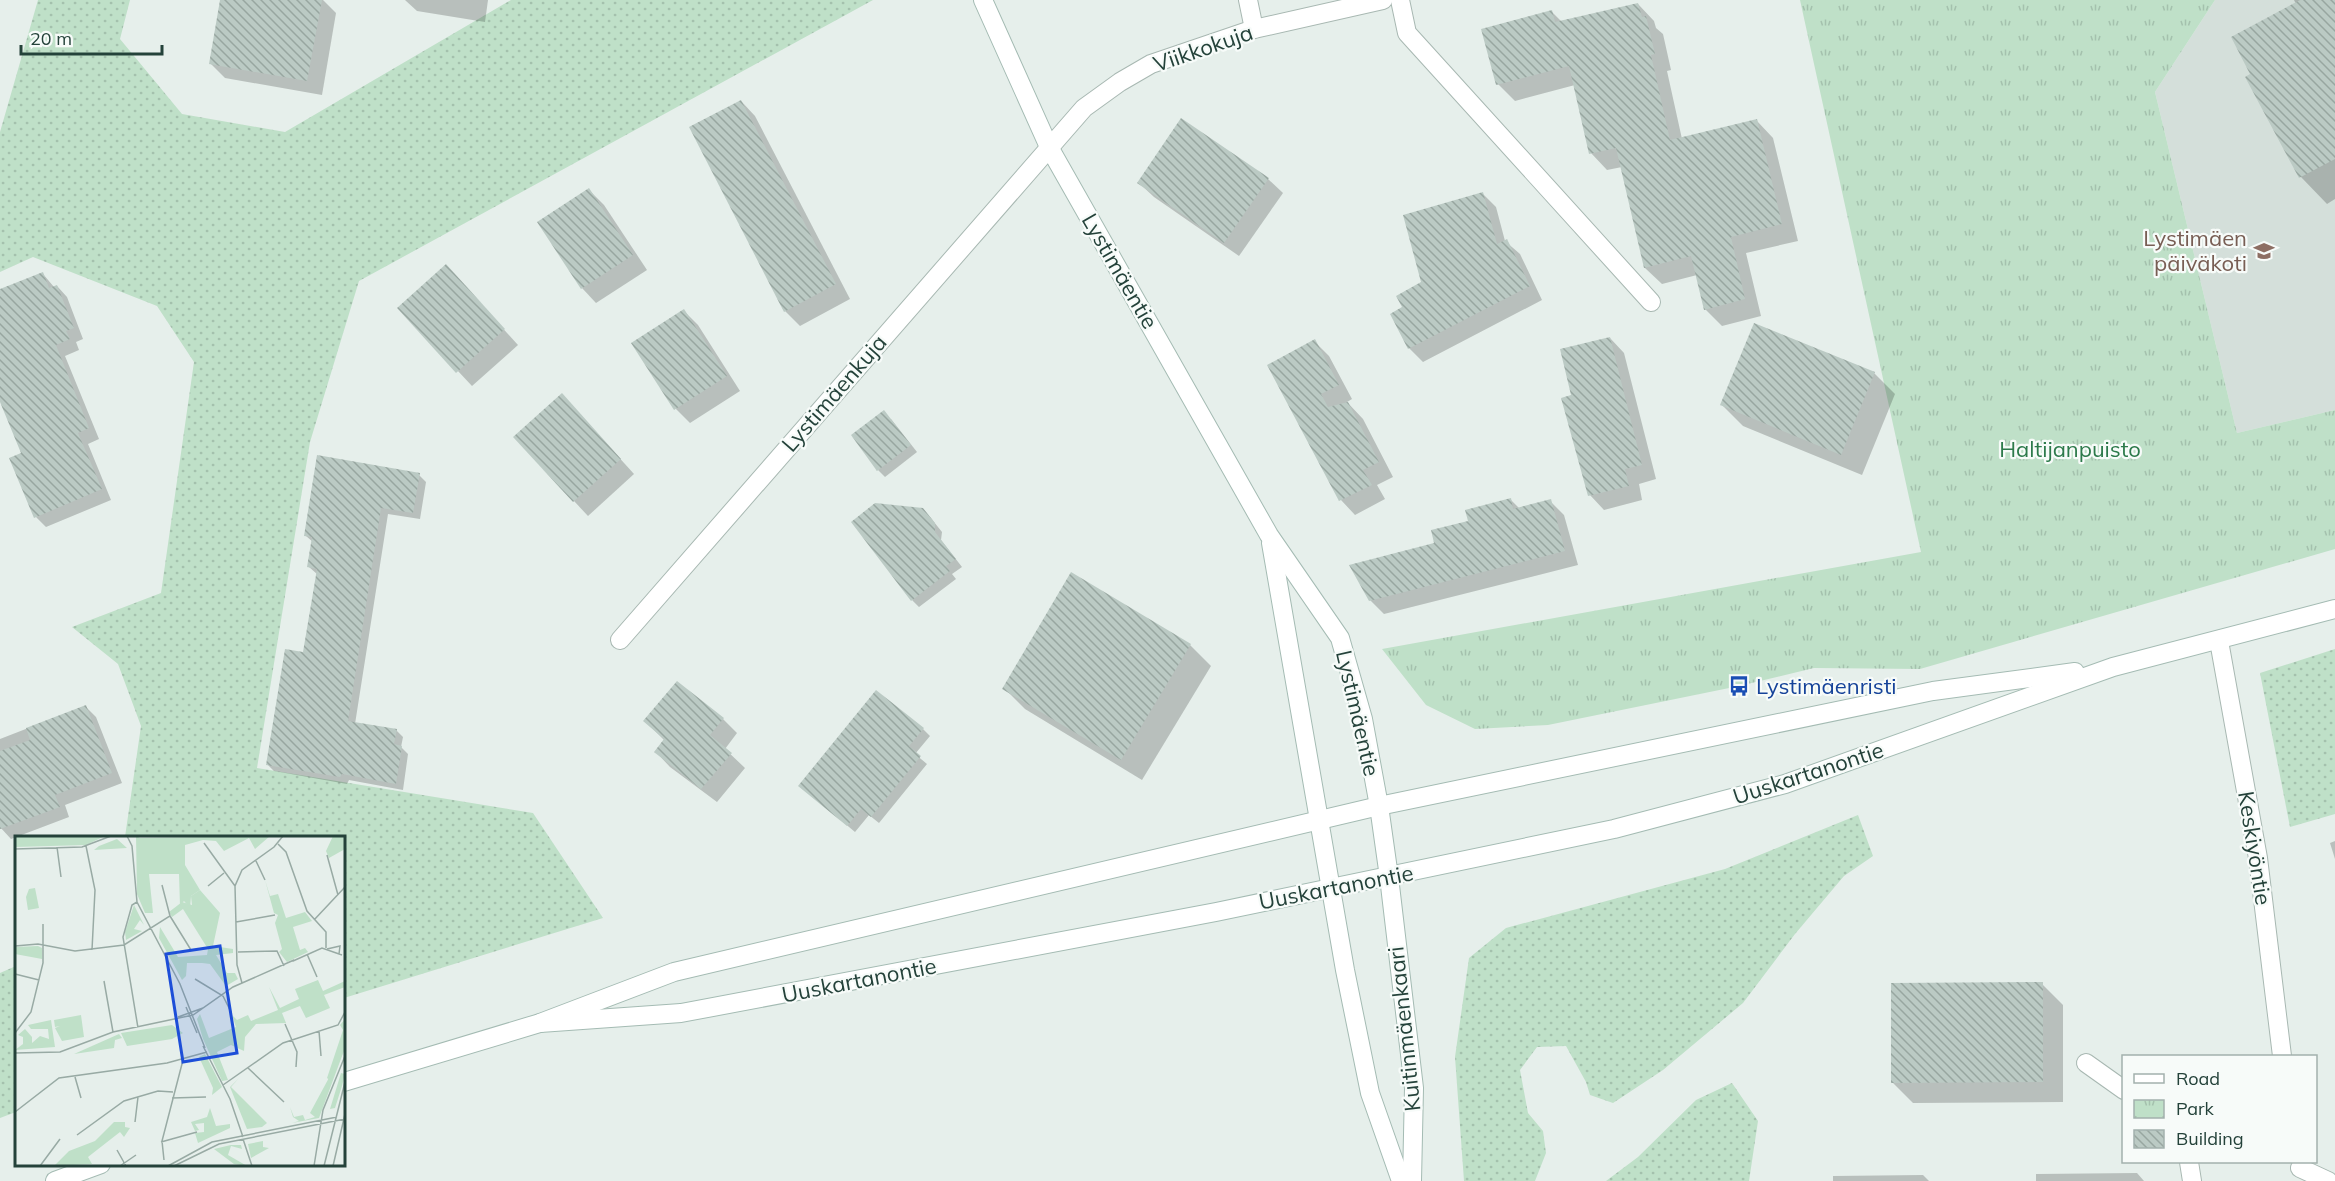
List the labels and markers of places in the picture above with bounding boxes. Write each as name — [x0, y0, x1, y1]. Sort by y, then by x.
place label: Lystimäen päiväkoti — [2143, 224, 2247, 277]
school or university icon: Lystimäen päiväkoti — [2252, 239, 2276, 263]
place label: Lystimäenristi — [1756, 672, 1897, 700]
bus stop icon: Lystimäenristi — [1727, 674, 1751, 698]

